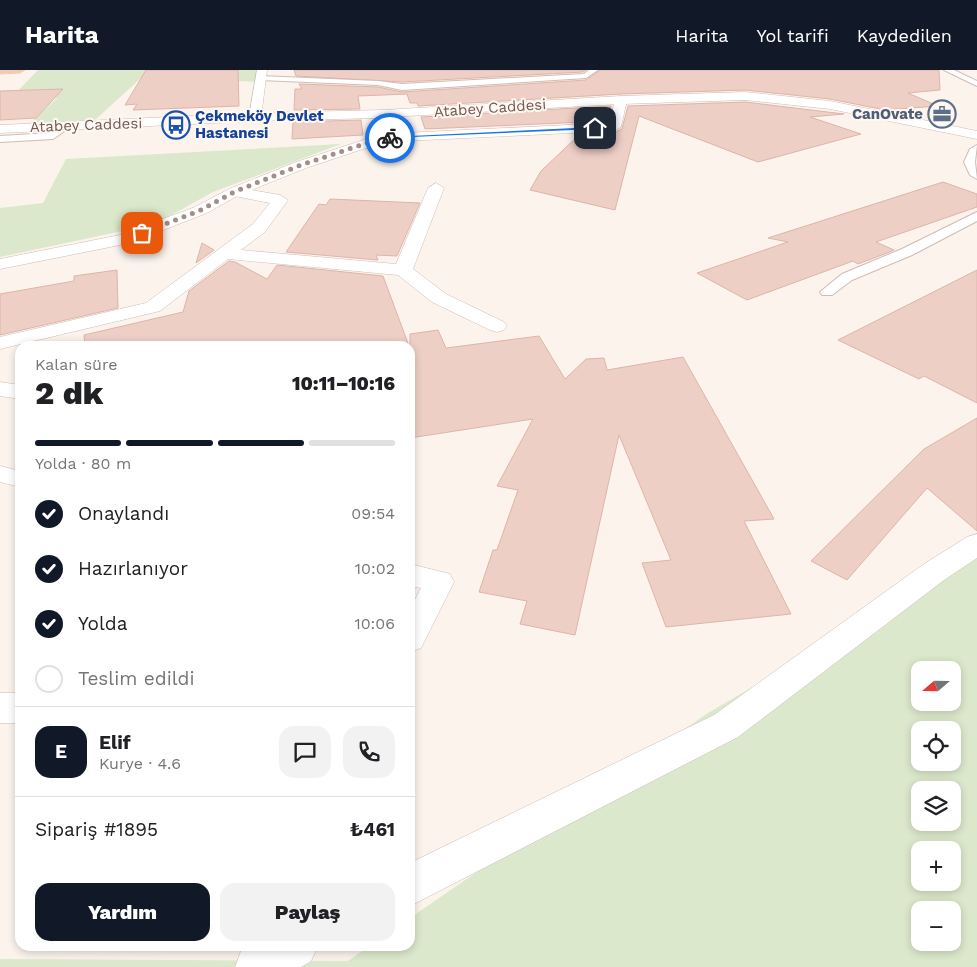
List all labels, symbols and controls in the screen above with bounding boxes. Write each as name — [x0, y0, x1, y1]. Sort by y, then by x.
text: Harita — [25, 21, 99, 49]
text: Harita — [675, 25, 729, 46]
text: Yol tarifi — [757, 25, 829, 46]
text: Kaydedilen — [857, 25, 952, 46]
street label: Atabey Caddesi — [433, 95, 547, 121]
office icon: CanOvate — [927, 99, 957, 129]
place label: CanOvate — [852, 105, 923, 123]
place label: Çekmeköy Devlet Hastanesi — [195, 107, 324, 142]
pin — [574, 107, 616, 149]
bus stop icon: Çekmeköy Devlet Hastanesi — [161, 110, 191, 140]
courier — [365, 113, 415, 163]
street label: Atabey Caddesi — [29, 114, 143, 136]
icon: home — [581, 114, 609, 142]
icon: bike — [376, 124, 404, 152]
pin — [121, 212, 163, 254]
icon: bag — [128, 219, 156, 247]
text: Kalan süre — [35, 355, 117, 374]
text: 10:11–10:16 — [292, 372, 395, 395]
text: 2 dk — [35, 374, 103, 412]
text: Yolda · 80 m — [35, 454, 131, 473]
icon: check — [35, 500, 63, 528]
text: Onaylandı — [78, 502, 169, 525]
text: 09:54 — [351, 504, 395, 523]
icon: check — [35, 555, 63, 583]
text: Hazırlanıyor — [78, 557, 188, 580]
text: 10:02 — [355, 559, 395, 578]
icon: check — [35, 610, 63, 638]
text: Yolda — [78, 612, 127, 635]
text: 10:06 — [354, 614, 395, 633]
north arrow — [911, 661, 961, 711]
map controls — [911, 661, 961, 951]
text: Teslim edildi — [78, 667, 195, 690]
button: locate — [911, 721, 961, 771]
button: chat — [279, 726, 331, 778]
button: phone — [343, 726, 395, 778]
text: Elif — [99, 731, 131, 754]
text: E — [55, 740, 67, 763]
text: Kurye · 4.6 — [99, 754, 181, 773]
button: layers — [911, 781, 961, 831]
text: Sipariş #1895 — [35, 818, 158, 841]
text: ₺461 — [350, 818, 395, 841]
button: + — [911, 841, 961, 891]
button: Yardım — [35, 883, 210, 941]
button: Paylaş — [220, 883, 395, 941]
button: − — [911, 901, 961, 951]

